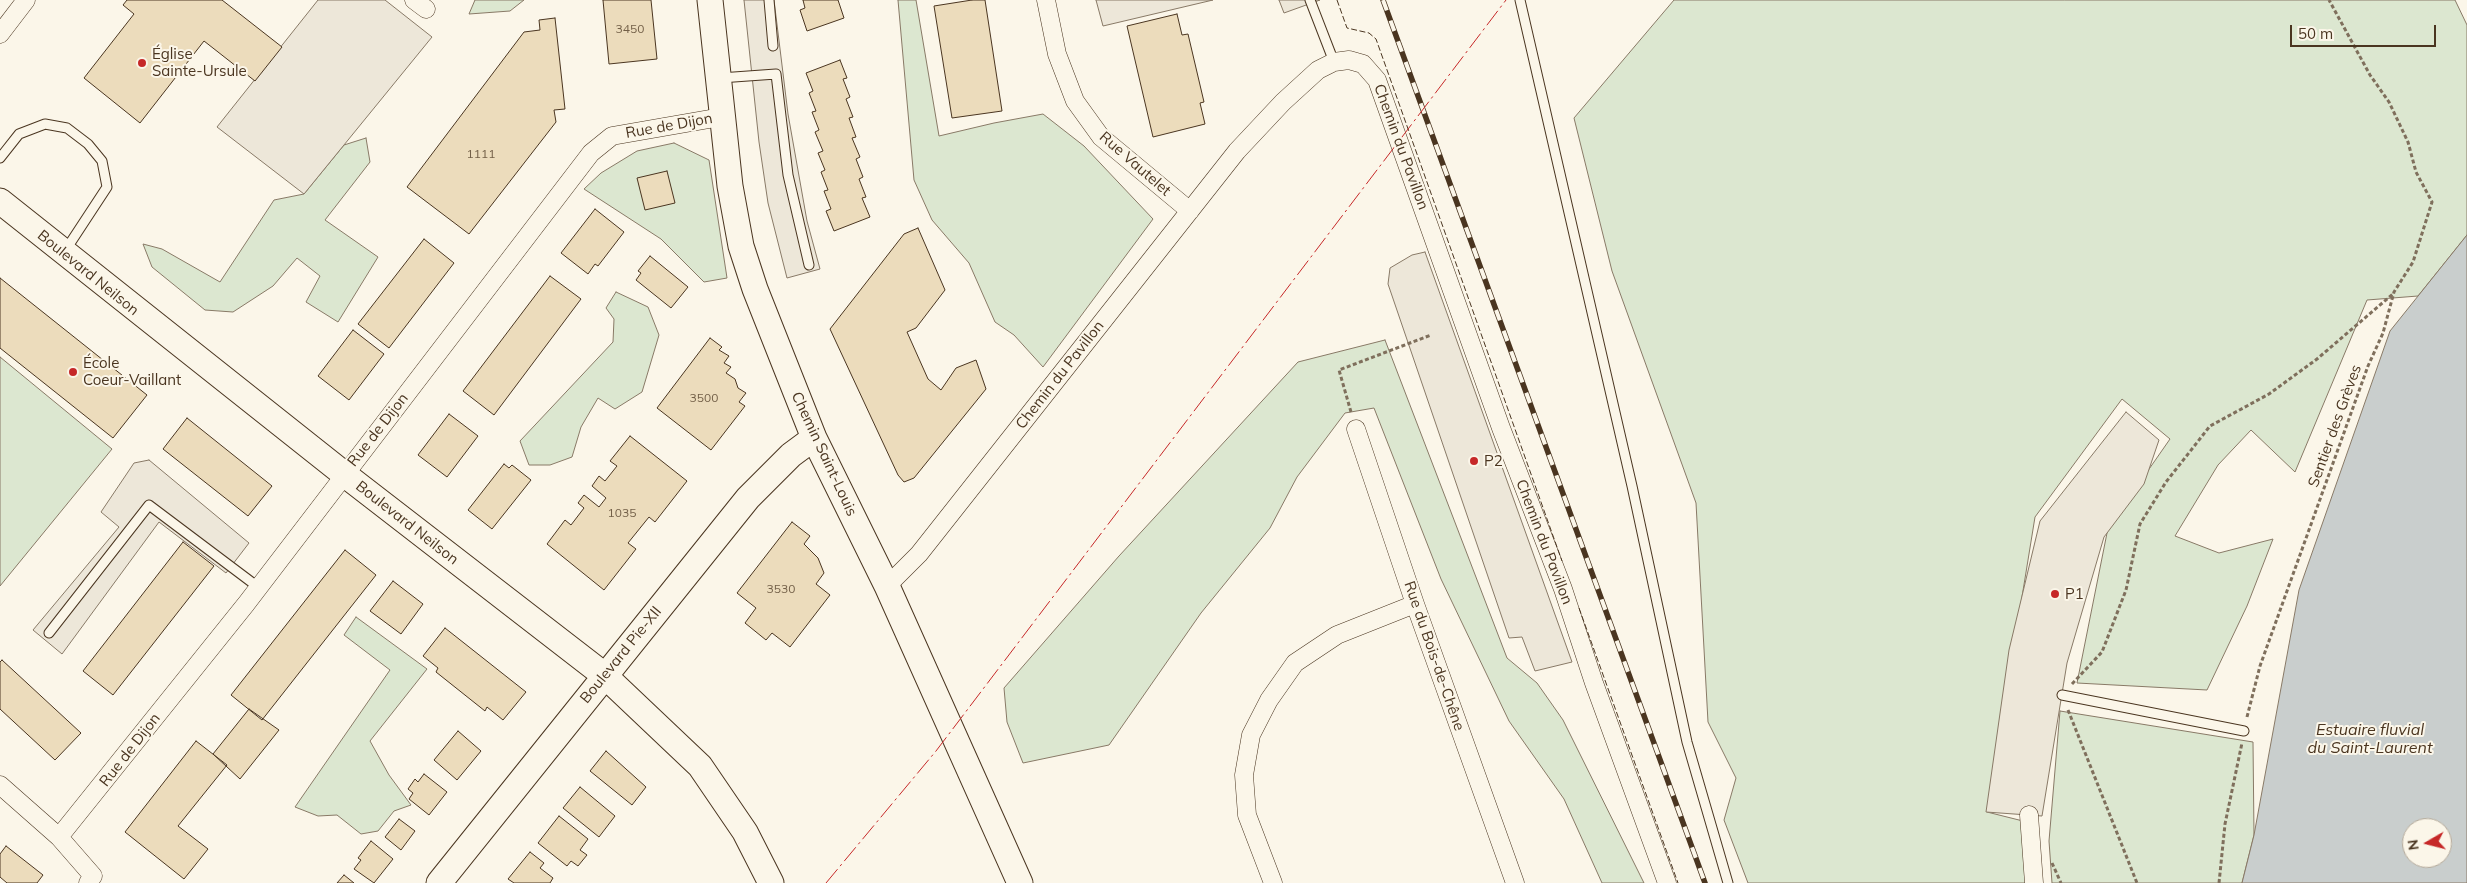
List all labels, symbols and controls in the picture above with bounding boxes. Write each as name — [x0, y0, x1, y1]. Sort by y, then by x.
scale bar — [2292, 15, 2438, 47]
house number: 3450 — [616, 22, 644, 36]
text: 50 m — [2298, 24, 2333, 43]
place label: Église Sainte-Ursule — [152, 45, 247, 80]
marker: Église Sainte-Ursule — [136, 57, 148, 69]
street label: Chemin du Pavillon — [1370, 82, 1432, 212]
street label: Rue de Dijon — [624, 110, 714, 142]
street label: Rue Vautelet — [1096, 128, 1174, 200]
house number: 1111 — [467, 147, 495, 161]
street label: Boulevard Neilson — [34, 227, 142, 319]
street label: Chemin du Pavillon — [1012, 317, 1108, 433]
place label: École Coeur-Vaillant — [83, 354, 181, 389]
street label: Sentier des Grèves — [2304, 362, 2366, 490]
marker: École Coeur-Vaillant — [67, 366, 79, 378]
street label: Chemin Saint-Louis — [787, 389, 861, 519]
street label: Rue de Dijon — [344, 390, 412, 470]
house number: 3500 — [690, 391, 718, 405]
place label: P2 — [1484, 452, 1503, 470]
marker: P2 — [1468, 455, 1480, 467]
street label: Boulevard Neilson — [352, 477, 462, 569]
street label: Chemin du Pavillon — [1512, 477, 1576, 607]
house number: 1035 — [608, 506, 636, 520]
street label: Rue du Bois-de-Chêne — [1400, 579, 1468, 733]
house number: 3530 — [767, 582, 795, 596]
place label: P1 — [2065, 585, 2084, 603]
marker: P1 — [2049, 588, 2061, 600]
street label: Boulevard Pie-XII — [576, 603, 666, 707]
street label: Rue de Dijon — [96, 710, 164, 790]
water label: Estuaire fluvial du Saint-Laurent — [2308, 720, 2432, 758]
north arrow — [2402, 818, 2452, 868]
text: N — [2403, 838, 2423, 851]

